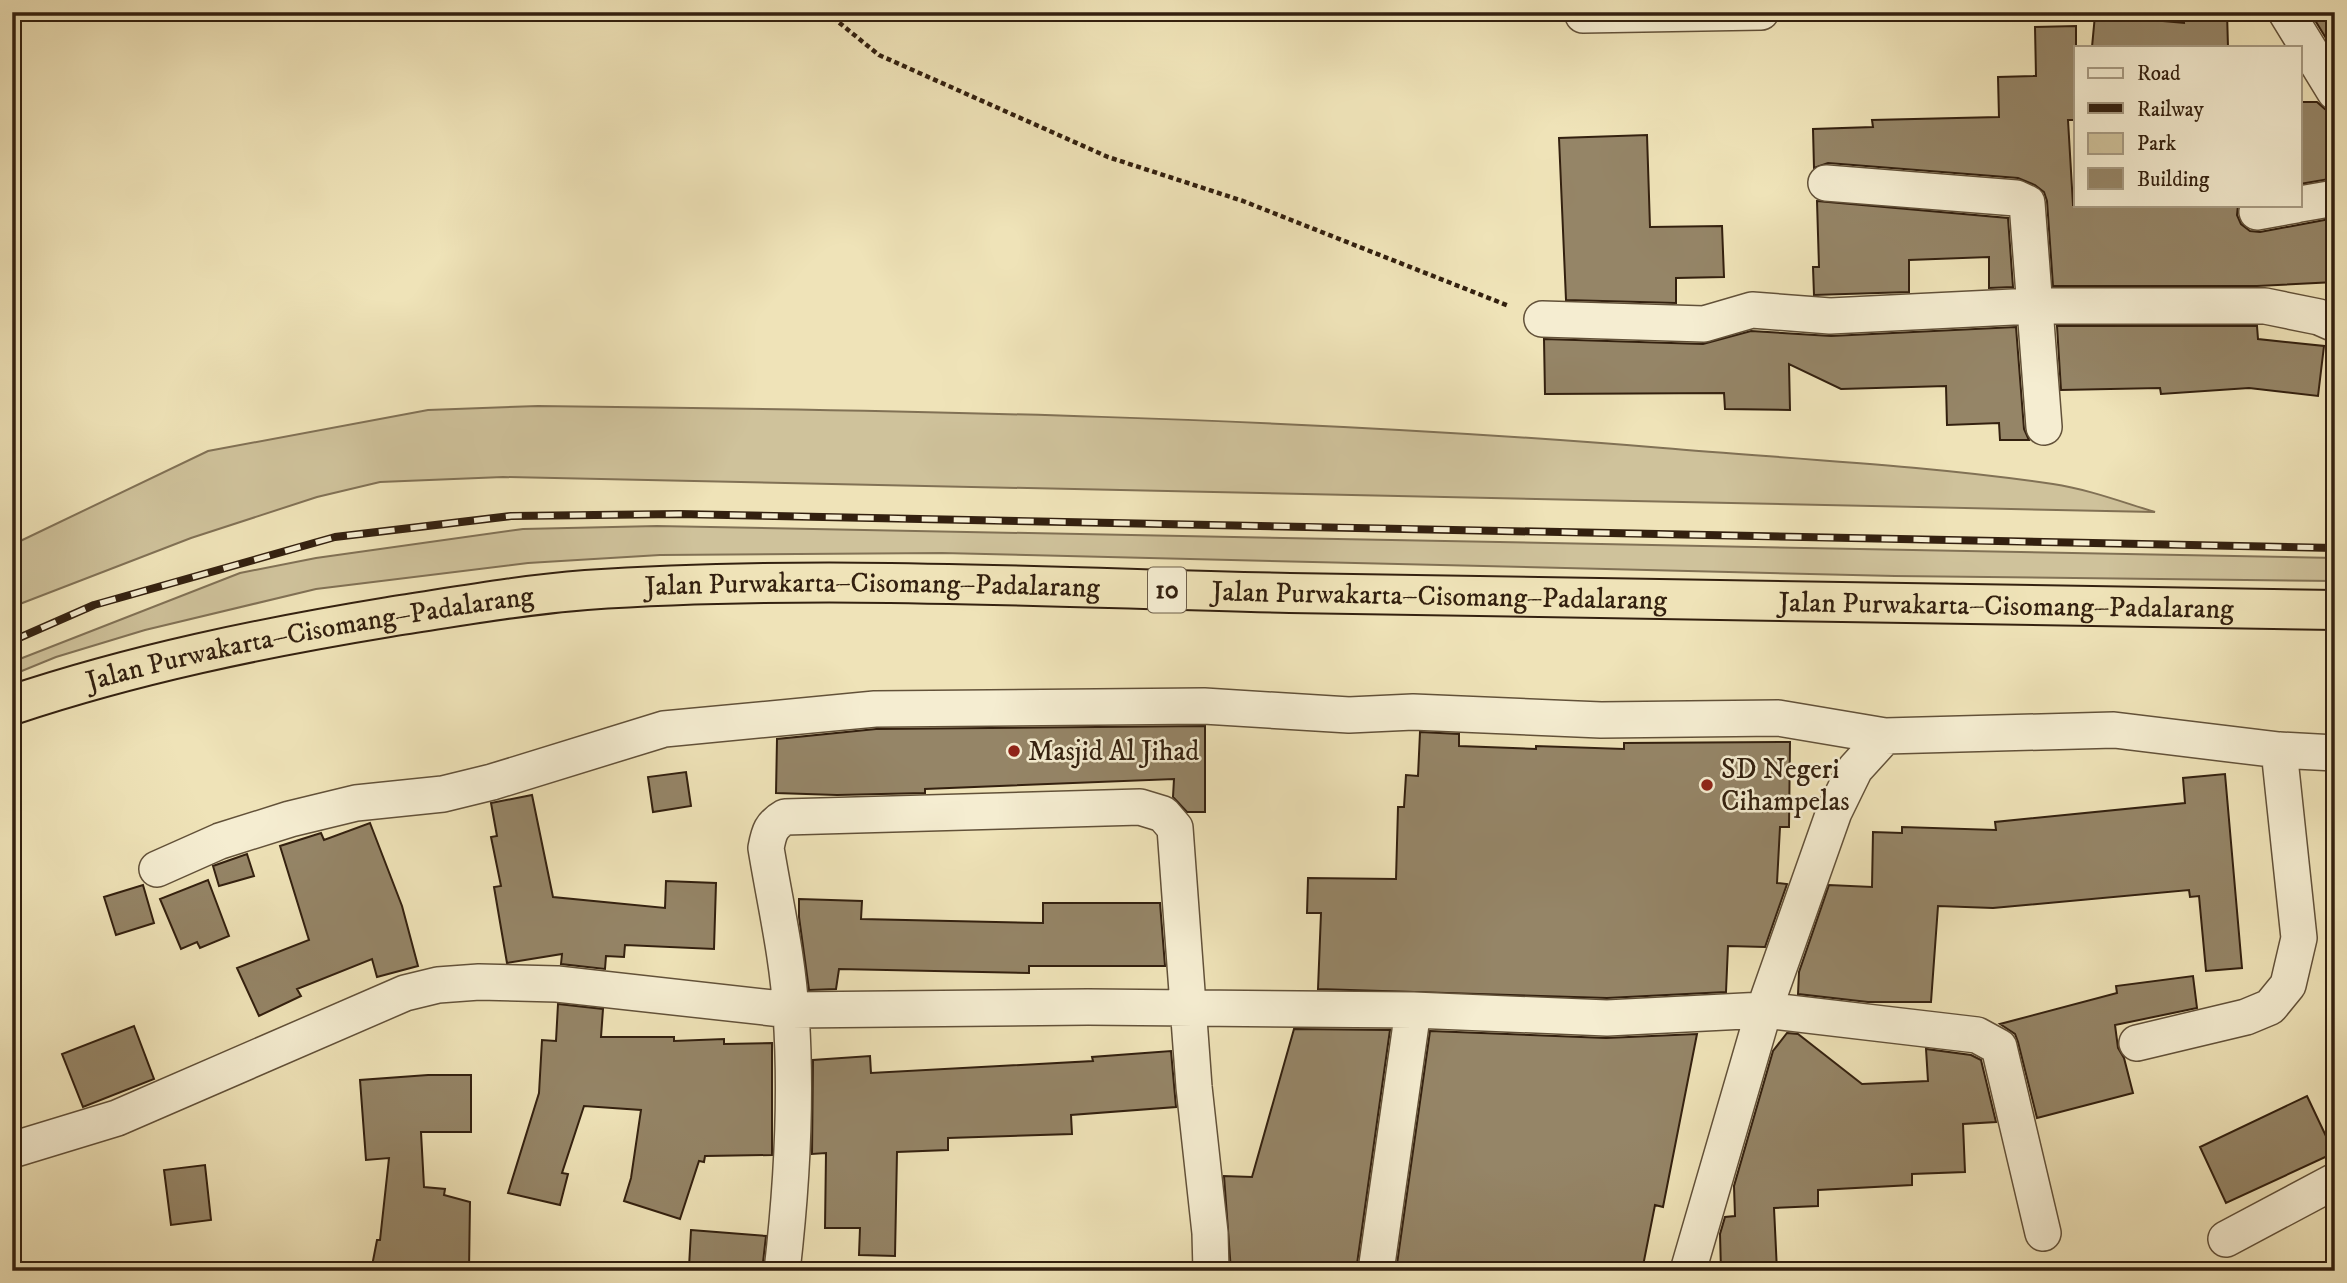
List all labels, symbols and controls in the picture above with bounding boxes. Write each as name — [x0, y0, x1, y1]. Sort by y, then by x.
legend — [2074, 46, 2302, 206]
text: Road — [2137, 61, 2181, 87]
text: Railway — [2137, 97, 2205, 123]
text: Park — [2137, 131, 2177, 157]
text: Building — [2137, 167, 2210, 193]
street label: Jalan Purwakarta–Cisomang–Padalarang — [641, 565, 1101, 605]
road number: 10 — [1148, 568, 1186, 612]
street label: Jalan Purwakarta–Cisomang–Padalarang — [1208, 573, 1668, 618]
street label: Jalan Purwakarta–Cisomang–Padalarang — [79, 578, 536, 700]
street label: Jalan Purwakarta–Cisomang–Padalarang — [1775, 585, 2234, 626]
place label: Masjid Al Jihad — [1028, 734, 1199, 769]
marker: Masjid Al Jihad — [1006, 743, 1022, 759]
place label: SD Negeri Cihampelas — [1721, 752, 1850, 819]
marker: SD Negeri Cihampelas — [1699, 777, 1715, 793]

